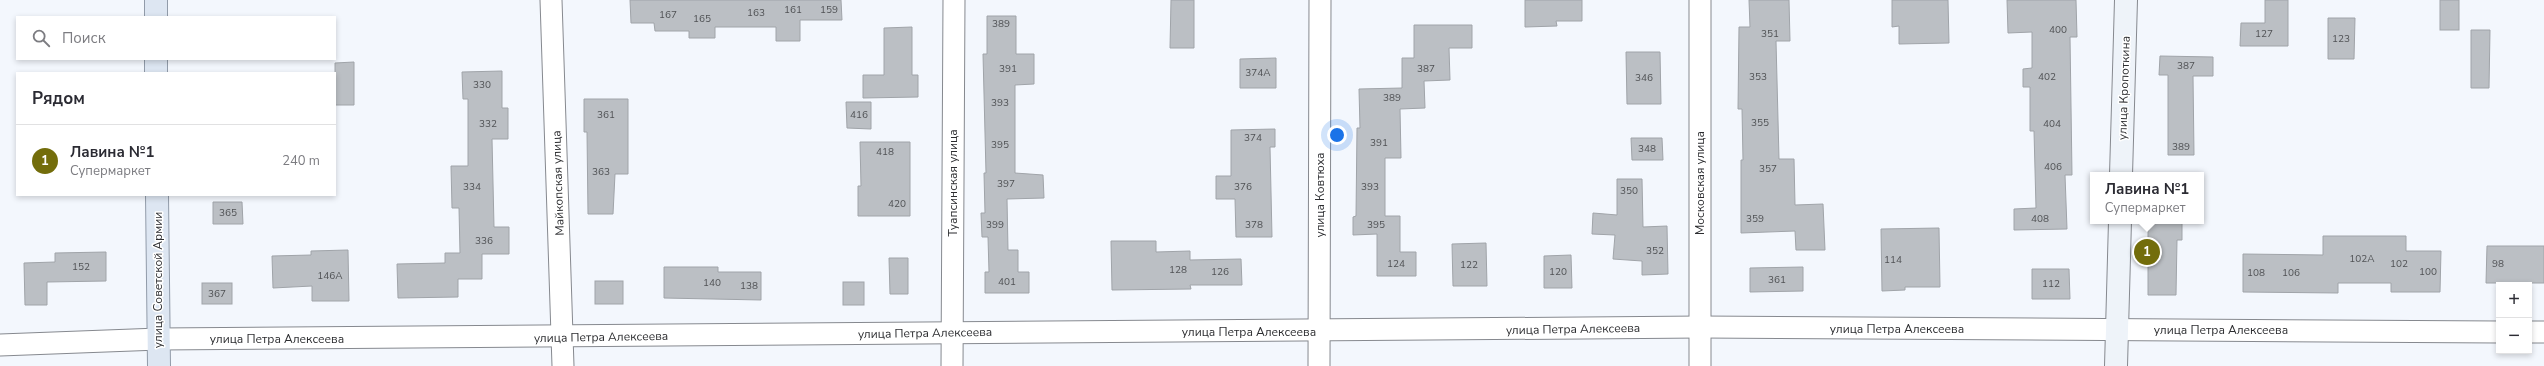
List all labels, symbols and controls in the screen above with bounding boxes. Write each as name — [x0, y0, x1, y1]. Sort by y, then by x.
house number: 161 — [784, 3, 802, 17]
house number: 159 — [820, 3, 838, 17]
house number: 163 — [747, 6, 765, 20]
house number: 167 — [659, 8, 677, 22]
house number: 165 — [693, 12, 711, 26]
search box — [16, 16, 336, 60]
house number: 389 — [992, 17, 1010, 31]
house number: 400 — [2049, 23, 2067, 37]
icon: search — [30, 27, 52, 49]
house number: 351 — [1761, 27, 1779, 41]
house number: 127 — [2255, 27, 2273, 41]
text: Поиск — [62, 28, 106, 48]
house number: 123 — [2332, 32, 2350, 46]
street label: улица Кропоткина — [2114, 36, 2134, 140]
house number: 387 — [2177, 59, 2195, 73]
house number: 391 — [999, 62, 1017, 76]
house number: 387 — [1417, 62, 1435, 76]
house number: 374А — [1245, 66, 1271, 80]
house number: 353 — [1749, 70, 1767, 84]
house number: 402 — [2038, 70, 2056, 84]
house number: 346 — [1635, 71, 1653, 85]
house number: 330 — [473, 78, 491, 92]
text: Рядом — [32, 87, 85, 110]
house number: 389 — [1383, 91, 1401, 105]
house number: 393 — [991, 96, 1009, 110]
house number: 361 — [597, 108, 615, 122]
house number: 416 — [850, 108, 868, 122]
house number: 355 — [1751, 116, 1769, 130]
house number: 332 — [479, 117, 497, 131]
house number: 404 — [2043, 117, 2061, 131]
your location — [1327, 125, 1347, 145]
street label: Туапсинская улица — [945, 129, 961, 237]
street label: Майкопская улица — [548, 130, 568, 236]
house number: 374 — [1244, 131, 1262, 145]
street label: Московская улица — [1692, 131, 1708, 235]
house number: 391 — [1370, 136, 1388, 150]
house number: 395 — [991, 138, 1009, 152]
house number: 389 — [2172, 140, 2190, 154]
text: Лавина №1 — [70, 142, 154, 162]
house number: 348 — [1638, 142, 1656, 156]
house number: 418 — [876, 145, 894, 159]
text: 1 — [41, 152, 49, 170]
text: 240 m — [282, 152, 320, 170]
street label: улица Ковтюха — [1312, 153, 1328, 237]
house number: 406 — [2044, 160, 2062, 174]
text: Супермаркет — [70, 162, 151, 180]
house number: 357 — [1759, 162, 1777, 176]
house number: 363 — [592, 165, 610, 179]
popup — [2090, 172, 2204, 224]
house number: 397 — [997, 177, 1015, 191]
text: Лавина №1 — [2105, 179, 2189, 199]
house number: 334 — [463, 180, 481, 194]
house number: 376 — [1234, 180, 1252, 194]
house number: 393 — [1361, 180, 1379, 194]
house number: 350 — [1620, 184, 1638, 198]
house number: 420 — [888, 197, 906, 211]
text: Супермаркет — [2105, 199, 2185, 217]
house number: 365 — [219, 206, 237, 220]
street label: улица Советской Армии — [150, 212, 166, 348]
house number: 359 — [1746, 212, 1764, 226]
house number: 408 — [2031, 212, 2049, 226]
house number: 399 — [986, 218, 1004, 232]
house number: 378 — [1245, 218, 1263, 232]
house number: 395 — [1367, 218, 1385, 232]
house number: 336 — [475, 234, 493, 248]
pin: 1 — [2134, 237, 2160, 267]
house number: 352 — [1646, 244, 1664, 258]
house number: 102А — [2349, 252, 2375, 266]
house number: 114 — [1884, 253, 1902, 267]
house number: 124 — [1387, 257, 1405, 271]
house number: 102 — [2390, 257, 2408, 271]
house number: 98 — [2492, 257, 2504, 271]
house number: 122 — [1460, 258, 1478, 272]
house number: 152 — [72, 260, 90, 274]
house number: 128 — [1169, 263, 1187, 277]
house number: 126 — [1211, 265, 1229, 279]
house number: 120 — [1549, 265, 1567, 279]
house number: 100 — [2419, 265, 2437, 279]
house number: 108 — [2247, 266, 2265, 280]
house number: 106 — [2282, 266, 2300, 280]
house number: 146А — [317, 269, 343, 283]
house number: 361 — [1768, 273, 1786, 287]
house number: 401 — [998, 275, 1016, 289]
house number: 140 — [703, 276, 721, 290]
house number: 112 — [2042, 277, 2060, 291]
house number: 138 — [740, 279, 758, 293]
map controls — [2496, 282, 2532, 354]
button: + — [2496, 282, 2532, 318]
house number: 367 — [208, 287, 226, 301]
button: − — [2496, 318, 2532, 354]
street label: улица Петра Алексеева — [1506, 320, 1640, 338]
street label: улица Петра Алексеева — [1830, 321, 1964, 337]
street label: улица Петра Алексеева — [2154, 322, 2288, 338]
street label: улица Петра Алексеева — [858, 324, 992, 342]
street label: улица Петра Алексеева — [1182, 324, 1316, 340]
street label: улица Петра Алексеева — [534, 328, 668, 346]
street label: улица Петра Алексеева — [210, 331, 344, 347]

